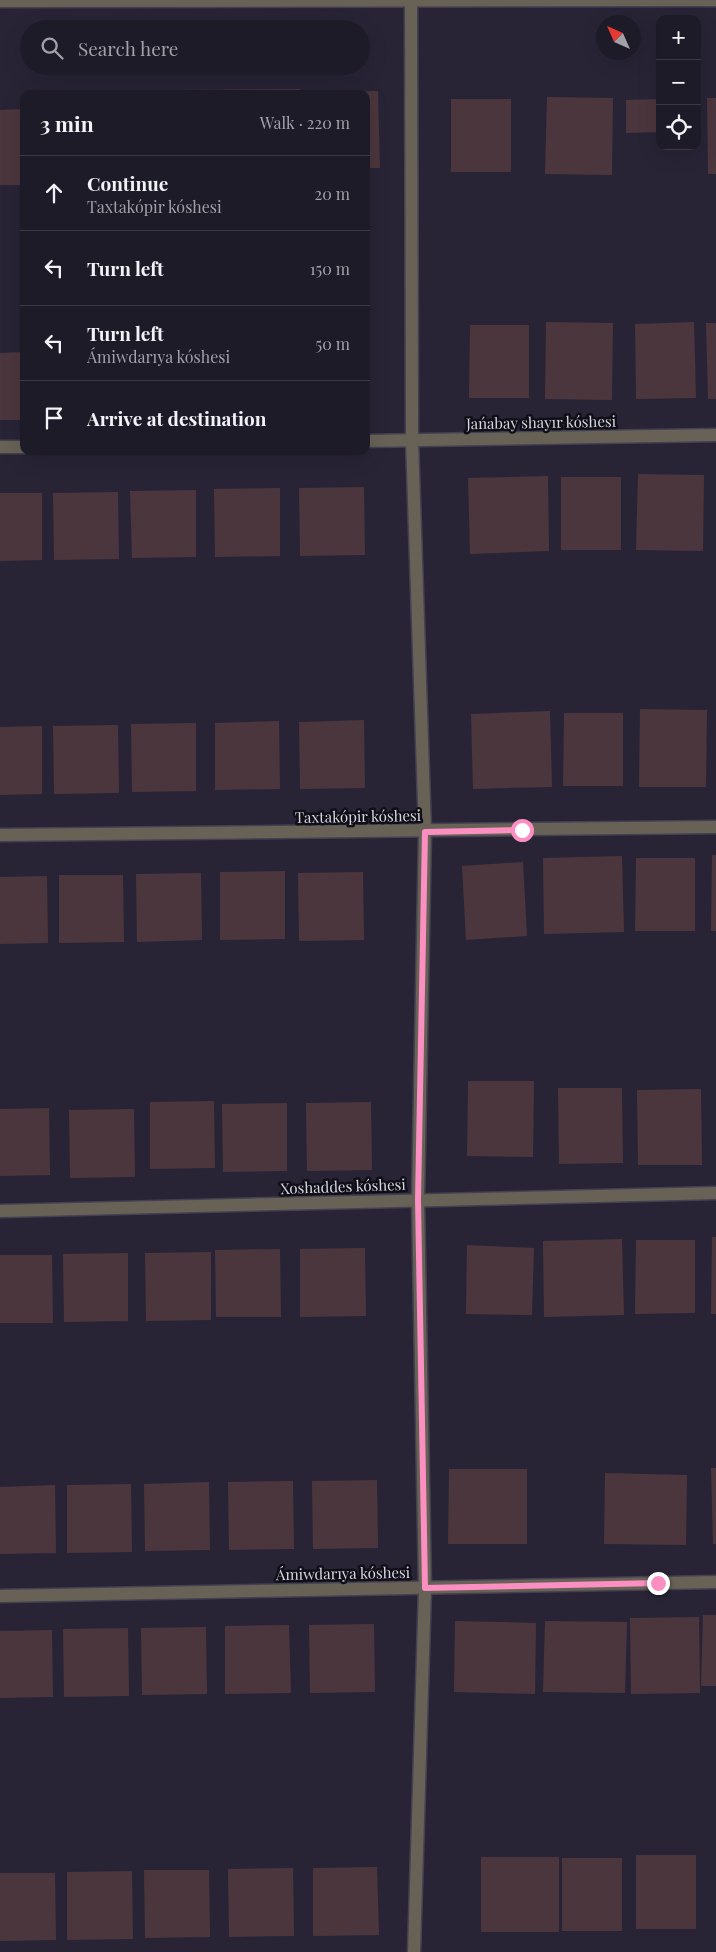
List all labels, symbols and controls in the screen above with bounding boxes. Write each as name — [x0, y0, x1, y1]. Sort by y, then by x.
north arrow — [596, 15, 641, 60]
map controls — [656, 15, 701, 150]
button: + — [656, 15, 701, 60]
search box — [20, 20, 370, 75]
icon: search — [38, 34, 66, 62]
text: Search here — [78, 35, 178, 61]
button: − — [656, 60, 701, 105]
button: locate — [656, 105, 701, 150]
text: 3 min — [40, 109, 94, 137]
text: Walk · 220 m — [260, 112, 350, 133]
text: Continue — [87, 170, 168, 196]
icon: ahead — [40, 179, 68, 207]
text: 20 m — [315, 183, 350, 204]
text: Taxtakópir kóshesi — [87, 196, 222, 217]
icon: left — [40, 254, 68, 282]
text: Turn left — [87, 255, 164, 281]
text: 150 m — [310, 258, 350, 279]
text: Turn left — [87, 320, 164, 346]
icon: left — [40, 329, 68, 357]
text: 50 m — [316, 333, 350, 354]
text: Ámiwdarıya kóshesi — [87, 346, 230, 367]
icon: arrive — [40, 404, 68, 432]
text: Arrive at destination — [87, 405, 267, 431]
street label: Jańabay shayır kóshesi — [465, 411, 617, 433]
street label: Taxtakópir kóshesi — [295, 805, 422, 827]
route start — [511, 819, 534, 842]
street label: Xoshaddes kóshesi — [280, 1174, 407, 1198]
street label: Ámiwdarıya kóshesi — [275, 1562, 411, 1584]
route end — [647, 1572, 670, 1595]

